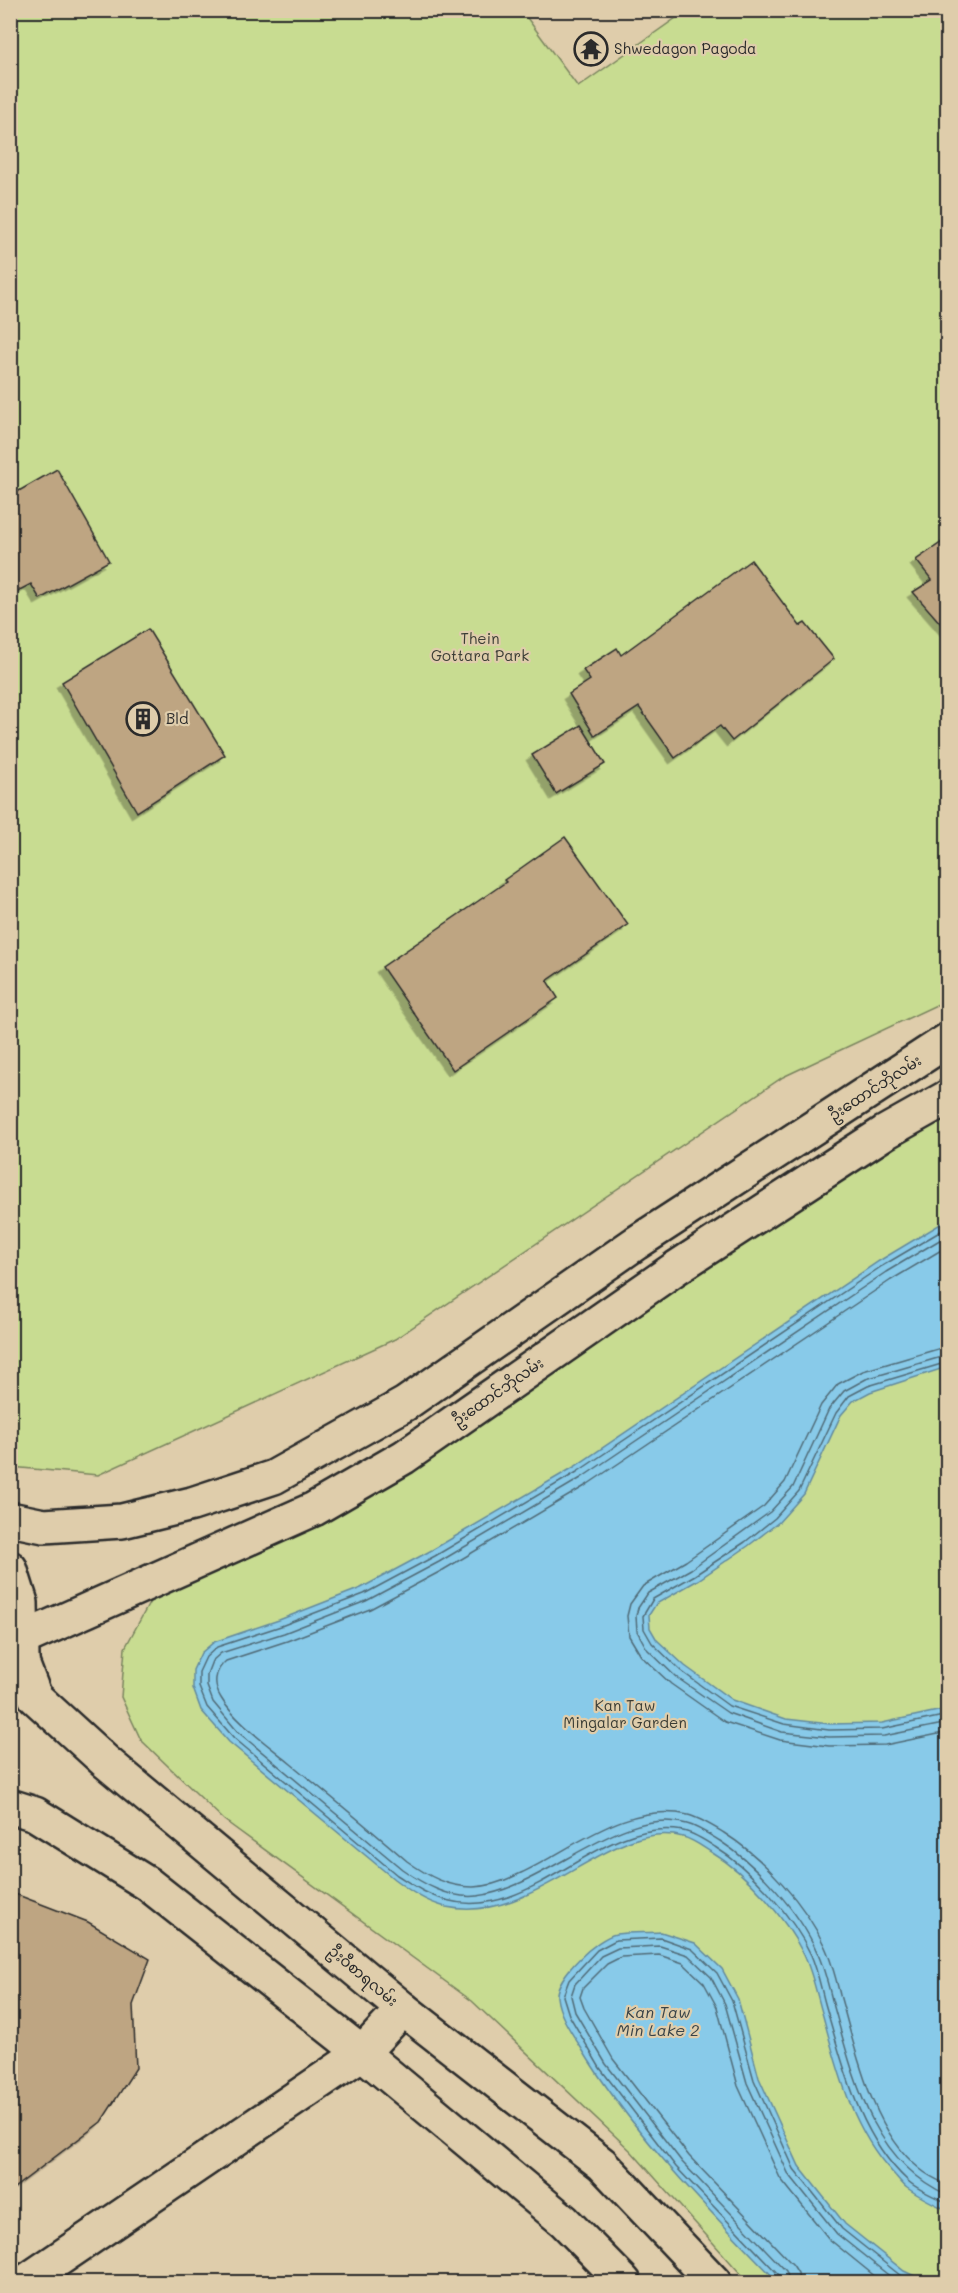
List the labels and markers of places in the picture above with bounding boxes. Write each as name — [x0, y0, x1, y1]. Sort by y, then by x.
temple icon: Shwedagon Pagoda — [573, 31, 609, 67]
place label: Shwedagon Pagoda — [614, 38, 756, 58]
building icon: Bld — [125, 701, 161, 737]
place label: Bld — [166, 708, 189, 728]

